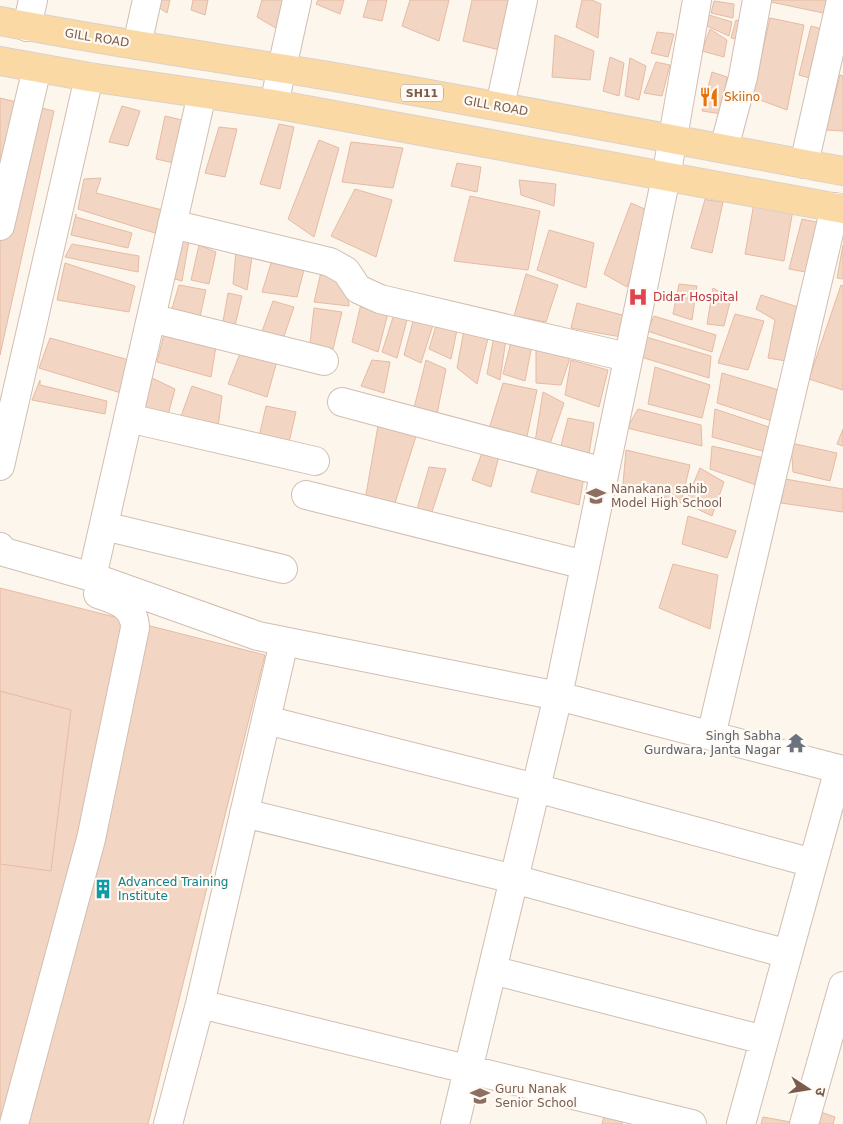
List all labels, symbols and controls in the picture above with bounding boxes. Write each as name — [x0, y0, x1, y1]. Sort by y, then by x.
street label: GILL ROAD — [64, 26, 130, 50]
road number: SH11 — [401, 85, 443, 102]
restaurant icon: Skiino — [698, 86, 720, 108]
place label: Skiino — [724, 90, 760, 104]
street label: GILL ROAD — [463, 93, 529, 119]
hospital icon: Didar Hospital — [627, 286, 649, 308]
place label: Didar Hospital — [653, 290, 738, 304]
place label: Nanakana sahib Model High School — [611, 482, 722, 510]
school or university icon: Nanakana sahib Model High School — [585, 485, 607, 507]
place label: Singh Sabha Gurdwara, Janta Nagar — [644, 729, 781, 757]
temple icon: Singh Sabha Gurdwara, Janta Nagar — [785, 732, 807, 754]
place label: Advanced Training Institute — [118, 875, 228, 903]
building icon: Advanced Training Institute — [92, 878, 114, 900]
north arrow — [783, 1064, 833, 1114]
place label: Guru Nanak Senior School — [495, 1082, 577, 1110]
school or university icon: Guru Nanak Senior School — [469, 1085, 491, 1107]
text: उ — [812, 1086, 829, 1098]

